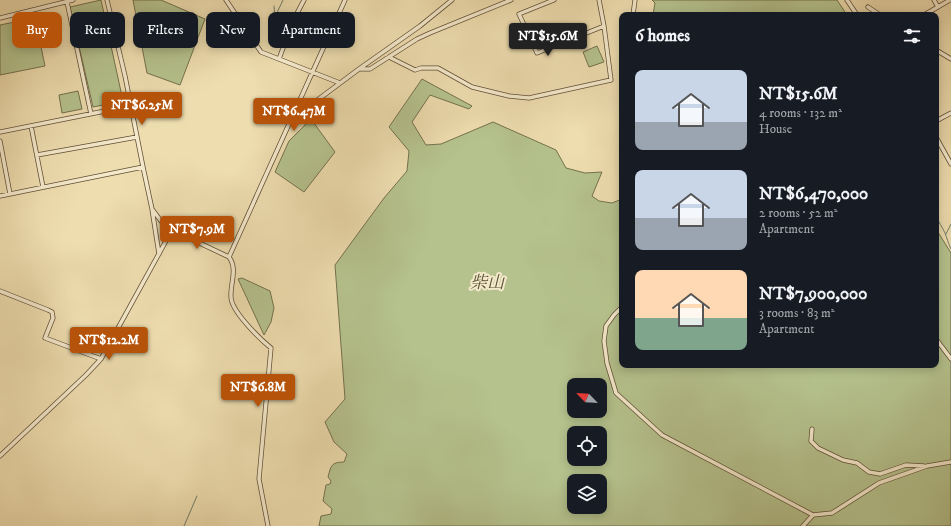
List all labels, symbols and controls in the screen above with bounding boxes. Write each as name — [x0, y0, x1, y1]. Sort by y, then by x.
chip: Buy — [12, 12, 62, 48]
chip: Rent — [70, 12, 125, 48]
chip: Filters — [133, 12, 198, 48]
chip: New — [206, 12, 260, 48]
chip: Apartment — [268, 12, 355, 48]
pin: NT$15.6M — [507, 23, 589, 57]
text: 6 homes — [635, 25, 690, 47]
icon: filters — [901, 25, 923, 47]
text: NT$15.6M — [518, 28, 578, 44]
text: NT$15.6M — [759, 83, 838, 105]
icon: home — [667, 86, 715, 134]
pin: NT$6.25M — [101, 92, 183, 126]
text: NT$6.25M — [111, 97, 173, 113]
pin: NT$6.47M — [253, 98, 335, 132]
text: NT$6.47M — [262, 103, 326, 119]
text: 4 rooms · 132 m² — [759, 105, 842, 121]
text: House — [759, 121, 792, 137]
text: NT$6,470,000 — [759, 183, 868, 205]
icon: home — [667, 186, 715, 234]
text: 2 rooms · 52 m² — [759, 205, 838, 221]
pin: NT$7.9M — [160, 216, 234, 250]
text: NT$7.9M — [169, 221, 225, 237]
text: Apartment — [759, 221, 814, 237]
park label: 柴山 — [470, 272, 506, 294]
text: NT$7,900,000 — [759, 283, 867, 305]
icon: home — [667, 286, 715, 334]
text: 3 rooms · 83 m² — [759, 305, 835, 321]
text: Apartment — [759, 321, 814, 337]
pin: NT$12.2M — [68, 327, 150, 361]
text: NT$12.2M — [79, 332, 139, 348]
pin: NT$6.8M — [221, 374, 295, 408]
north arrow — [567, 378, 607, 418]
map controls — [567, 378, 607, 514]
text: NT$6.8M — [230, 379, 286, 395]
button: locate — [567, 426, 607, 466]
button: layers — [567, 474, 607, 514]

